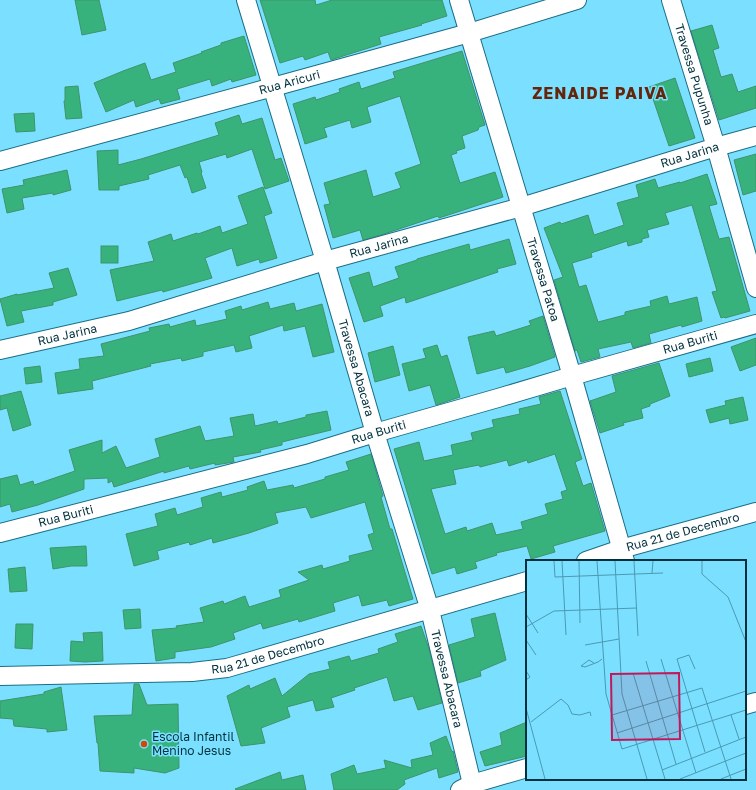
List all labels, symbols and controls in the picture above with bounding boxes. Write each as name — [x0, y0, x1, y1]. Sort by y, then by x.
street label: Travessa Pupunha — [672, 22, 717, 127]
street label: Rua Aricuri — [257, 66, 322, 97]
district label: ZENAIDE PAIVA — [532, 83, 668, 103]
street label: Rua Jarina — [658, 139, 721, 171]
street label: Rua Jarina — [348, 230, 410, 261]
street label: Travessa Patoa — [524, 236, 563, 323]
street label: Travessa Abacara — [335, 317, 378, 418]
street label: Rua Jarina — [36, 320, 98, 348]
street label: Rua Buriti — [661, 327, 719, 357]
street label: Rua Buriti — [349, 417, 408, 447]
street label: Rua Buriti — [37, 501, 95, 530]
street label: Rua 21 de Decembro — [624, 509, 741, 554]
inset map — [526, 560, 746, 780]
street label: Travessa Abacara — [428, 628, 466, 729]
street label: Rua 21 de Decembro — [211, 632, 326, 677]
place label: Escola Infantil Menino Jesus — [152, 729, 234, 758]
marker: Escola Infantil Menino Jesus — [139, 739, 149, 749]

